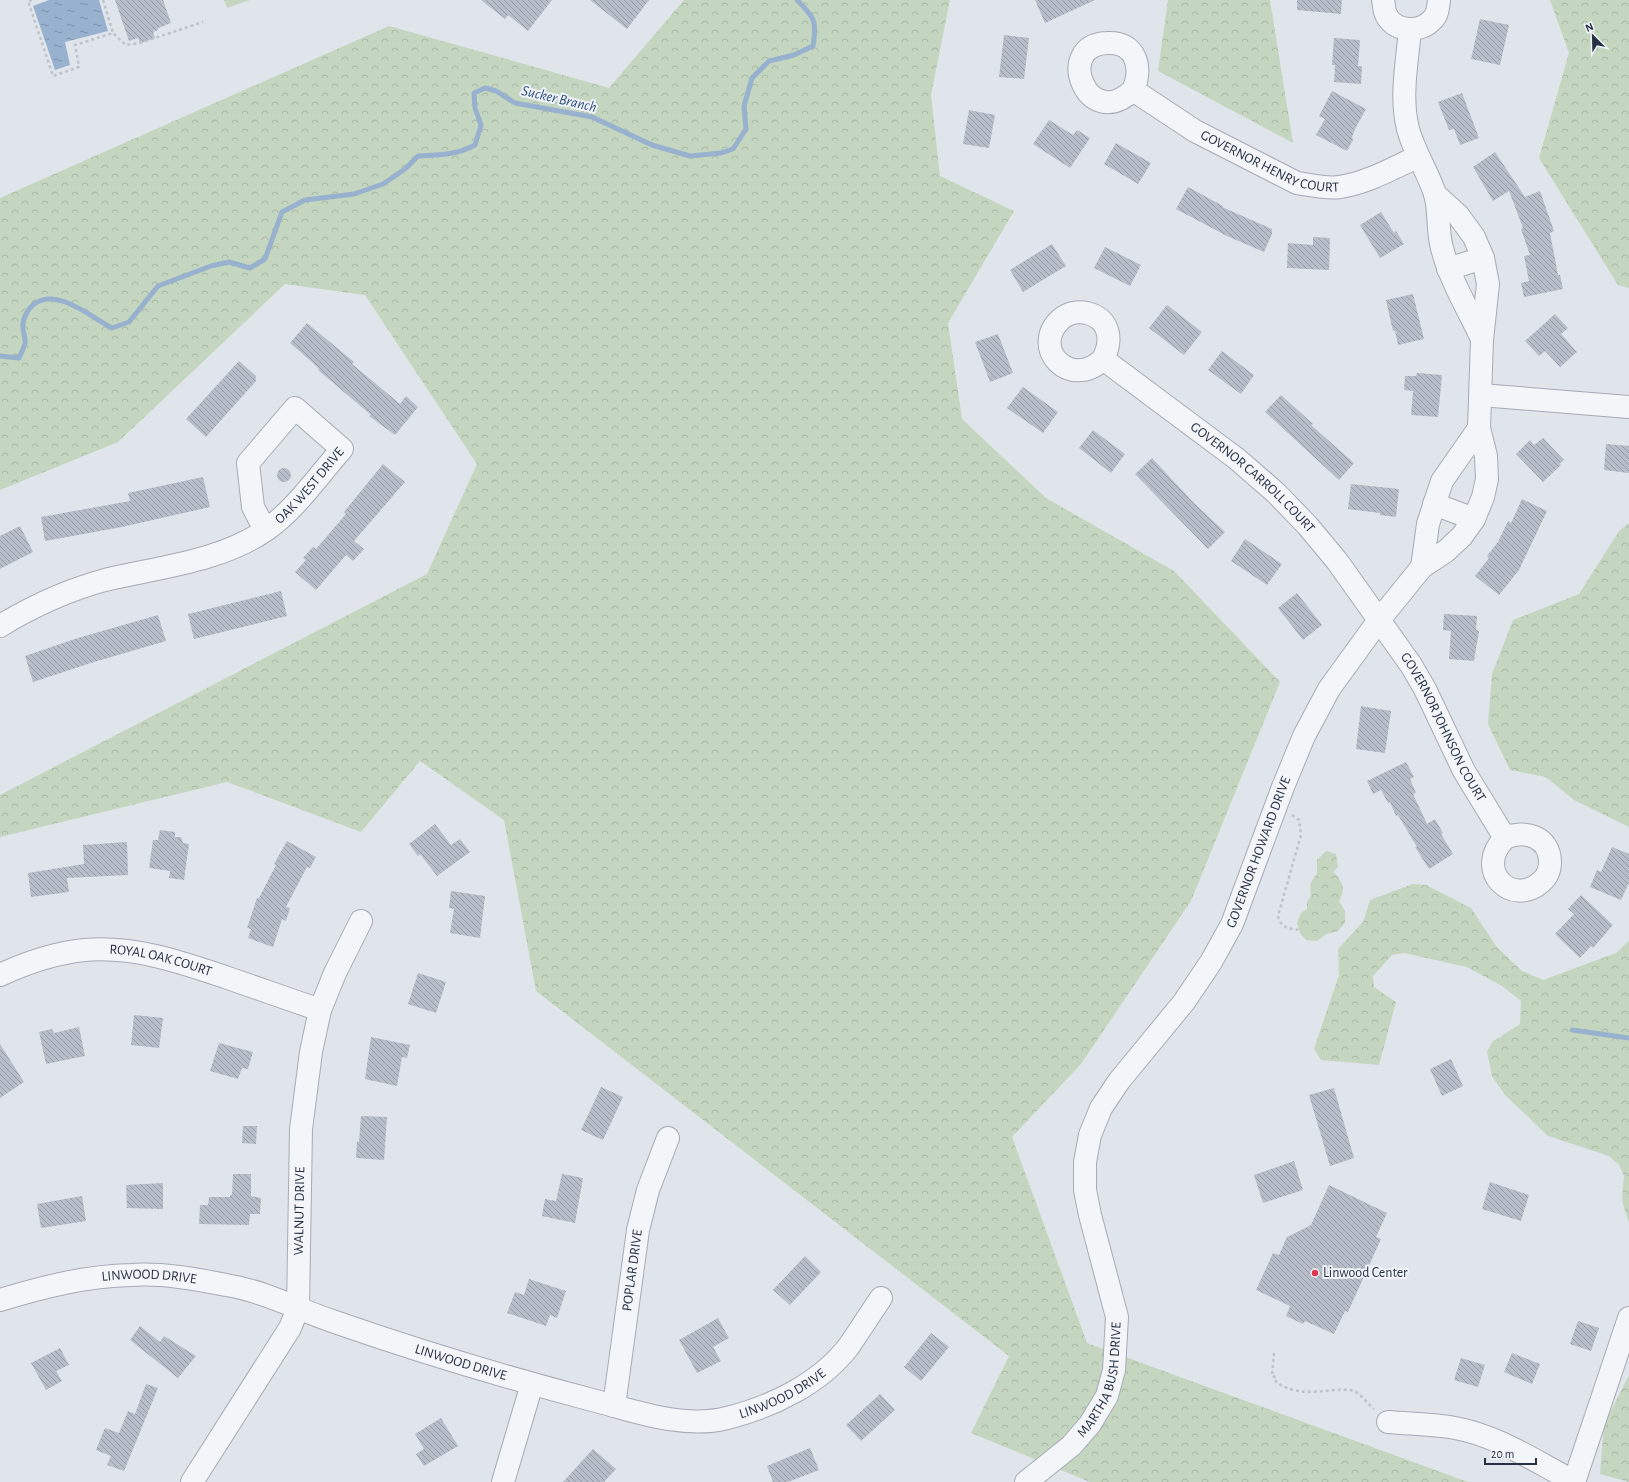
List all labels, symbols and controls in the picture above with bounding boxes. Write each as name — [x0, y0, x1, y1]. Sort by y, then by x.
north arrow — [1573, 16, 1613, 56]
text: N — [1584, 21, 1595, 34]
water label: Sucker Branch — [520, 83, 598, 115]
street label: GOVERNOR HENRY COURT — [1198, 128, 1340, 195]
street label: GOVERNOR CARROLL COURT — [1188, 420, 1318, 536]
street label: OAK WEST DRIVE — [272, 445, 347, 527]
street label: GOVERNOR JOHNSON COURT — [1398, 650, 1488, 804]
street label: GOVERNOR HOWARD DRIVE — [1224, 774, 1294, 930]
street label: ROYAL OAK COURT — [109, 943, 214, 979]
street label: WALNUT DRIVE — [292, 1166, 307, 1256]
street label: POPLAR DRIVE — [620, 1228, 645, 1312]
place label: Linwood Center — [1323, 1266, 1408, 1280]
street label: LINWOOD DRIVE — [101, 1268, 198, 1286]
marker: Linwood Center — [1310, 1268, 1320, 1278]
street label: MARTHA BUSH DRIVE — [1075, 1321, 1124, 1440]
street label: LINWOOD DRIVE — [413, 1342, 509, 1383]
street label: LINWOOD DRIVE — [738, 1366, 829, 1421]
scale bar — [1485, 1440, 1536, 1466]
text: 20 m — [1491, 1448, 1514, 1460]

